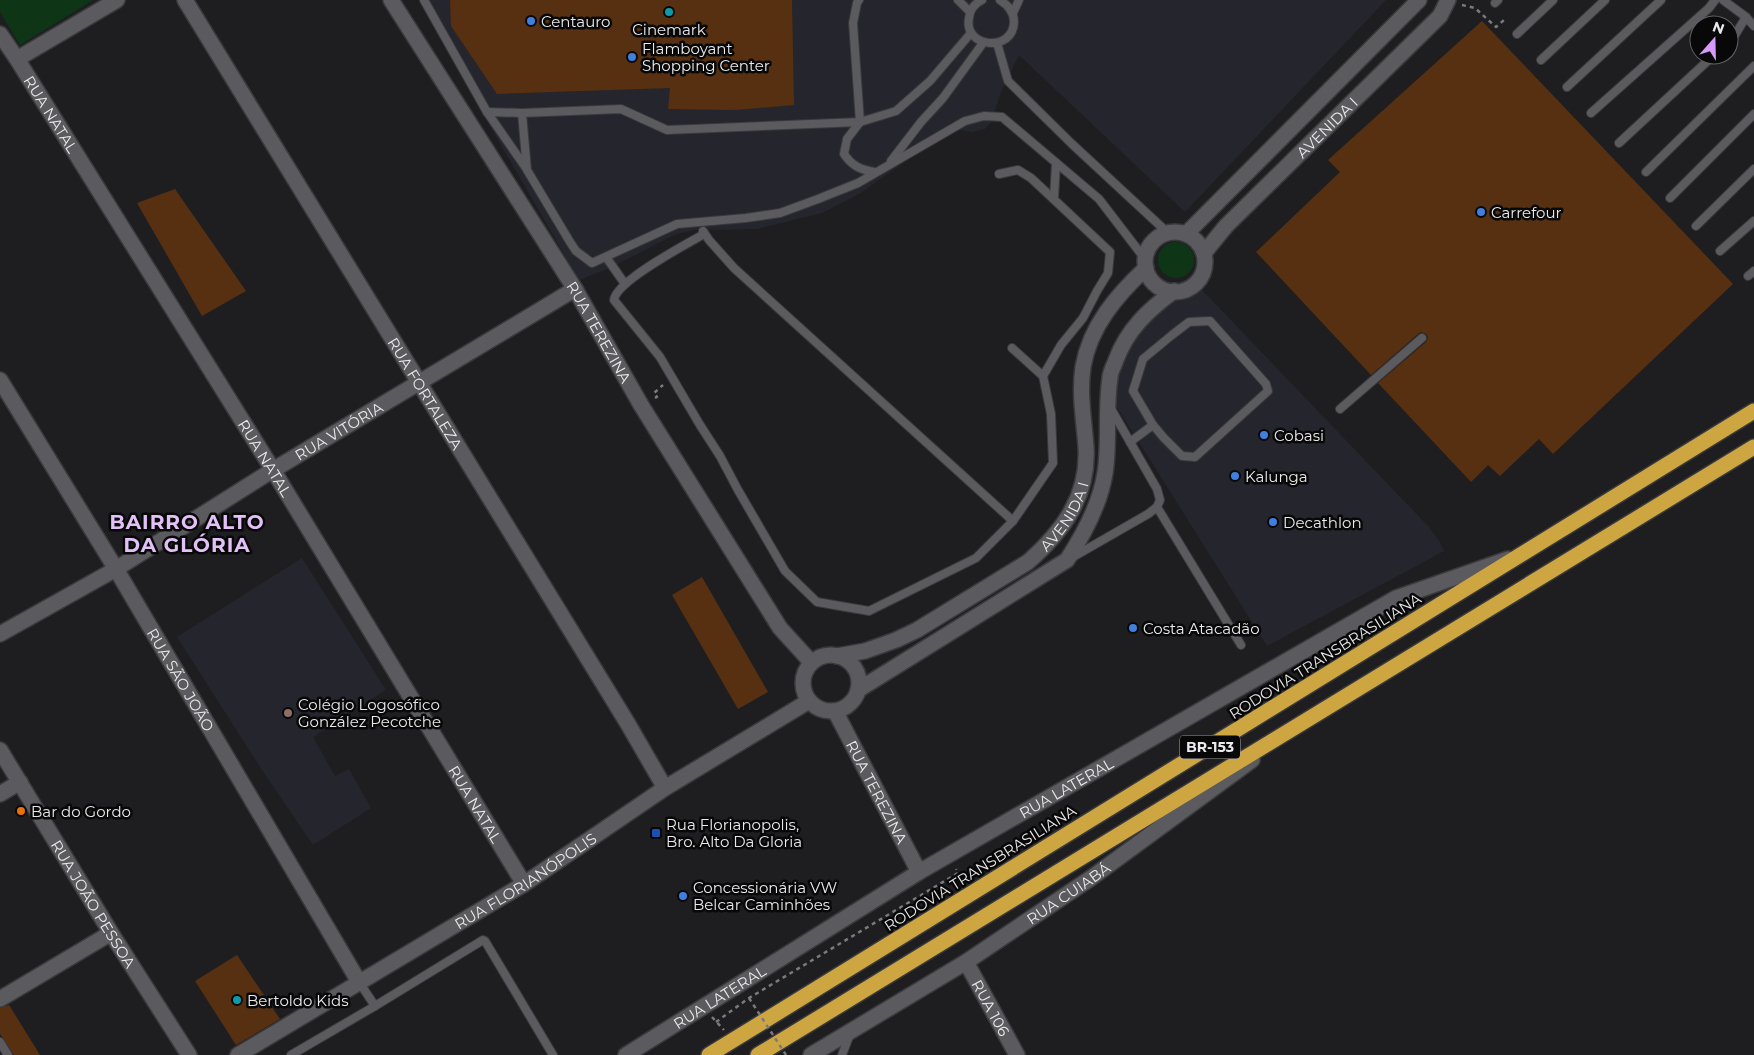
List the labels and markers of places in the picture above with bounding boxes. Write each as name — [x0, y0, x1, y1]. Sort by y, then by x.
marker: Cinemark — [663, 6, 675, 18]
place label: Centauro — [541, 12, 610, 31]
marker: Centauro — [525, 15, 537, 27]
place label: Cinemark — [632, 20, 706, 39]
place label: Flamboyant Shopping Center — [642, 39, 770, 75]
marker: Flamboyant Shopping Center — [626, 51, 638, 63]
place label: Carrefour — [1491, 203, 1562, 222]
marker: Carrefour — [1475, 206, 1487, 218]
place label: Cobasi — [1274, 426, 1324, 445]
marker: Cobasi — [1258, 429, 1270, 441]
place label: Kalunga — [1245, 467, 1308, 486]
marker: Kalunga — [1229, 470, 1241, 482]
place label: Decathlon — [1283, 513, 1362, 532]
marker: Decathlon — [1267, 516, 1279, 528]
place label: Costa Atacadão — [1143, 619, 1260, 638]
marker: Costa Atacadão — [1127, 622, 1139, 634]
place label: Colégio Logosófico González Pecotche — [298, 695, 441, 731]
marker: Colégio Logosófico González Pecotche — [282, 707, 294, 719]
place label: Bar do Gordo — [31, 802, 131, 821]
marker: Bar do Gordo — [15, 805, 27, 817]
place label: Rua Florianopolis, Bro. Alto Da Gloria — [666, 815, 802, 851]
marker: Rua Florianopolis, Bro. Alto Da Gloria — [650, 827, 662, 839]
place label: Concessionária VW Belcar Caminhões — [693, 878, 837, 914]
marker: Concessionária VW Belcar Caminhões — [677, 890, 689, 902]
place label: Bertoldo Kids — [247, 991, 349, 1010]
marker: Bertoldo Kids — [231, 994, 243, 1006]

